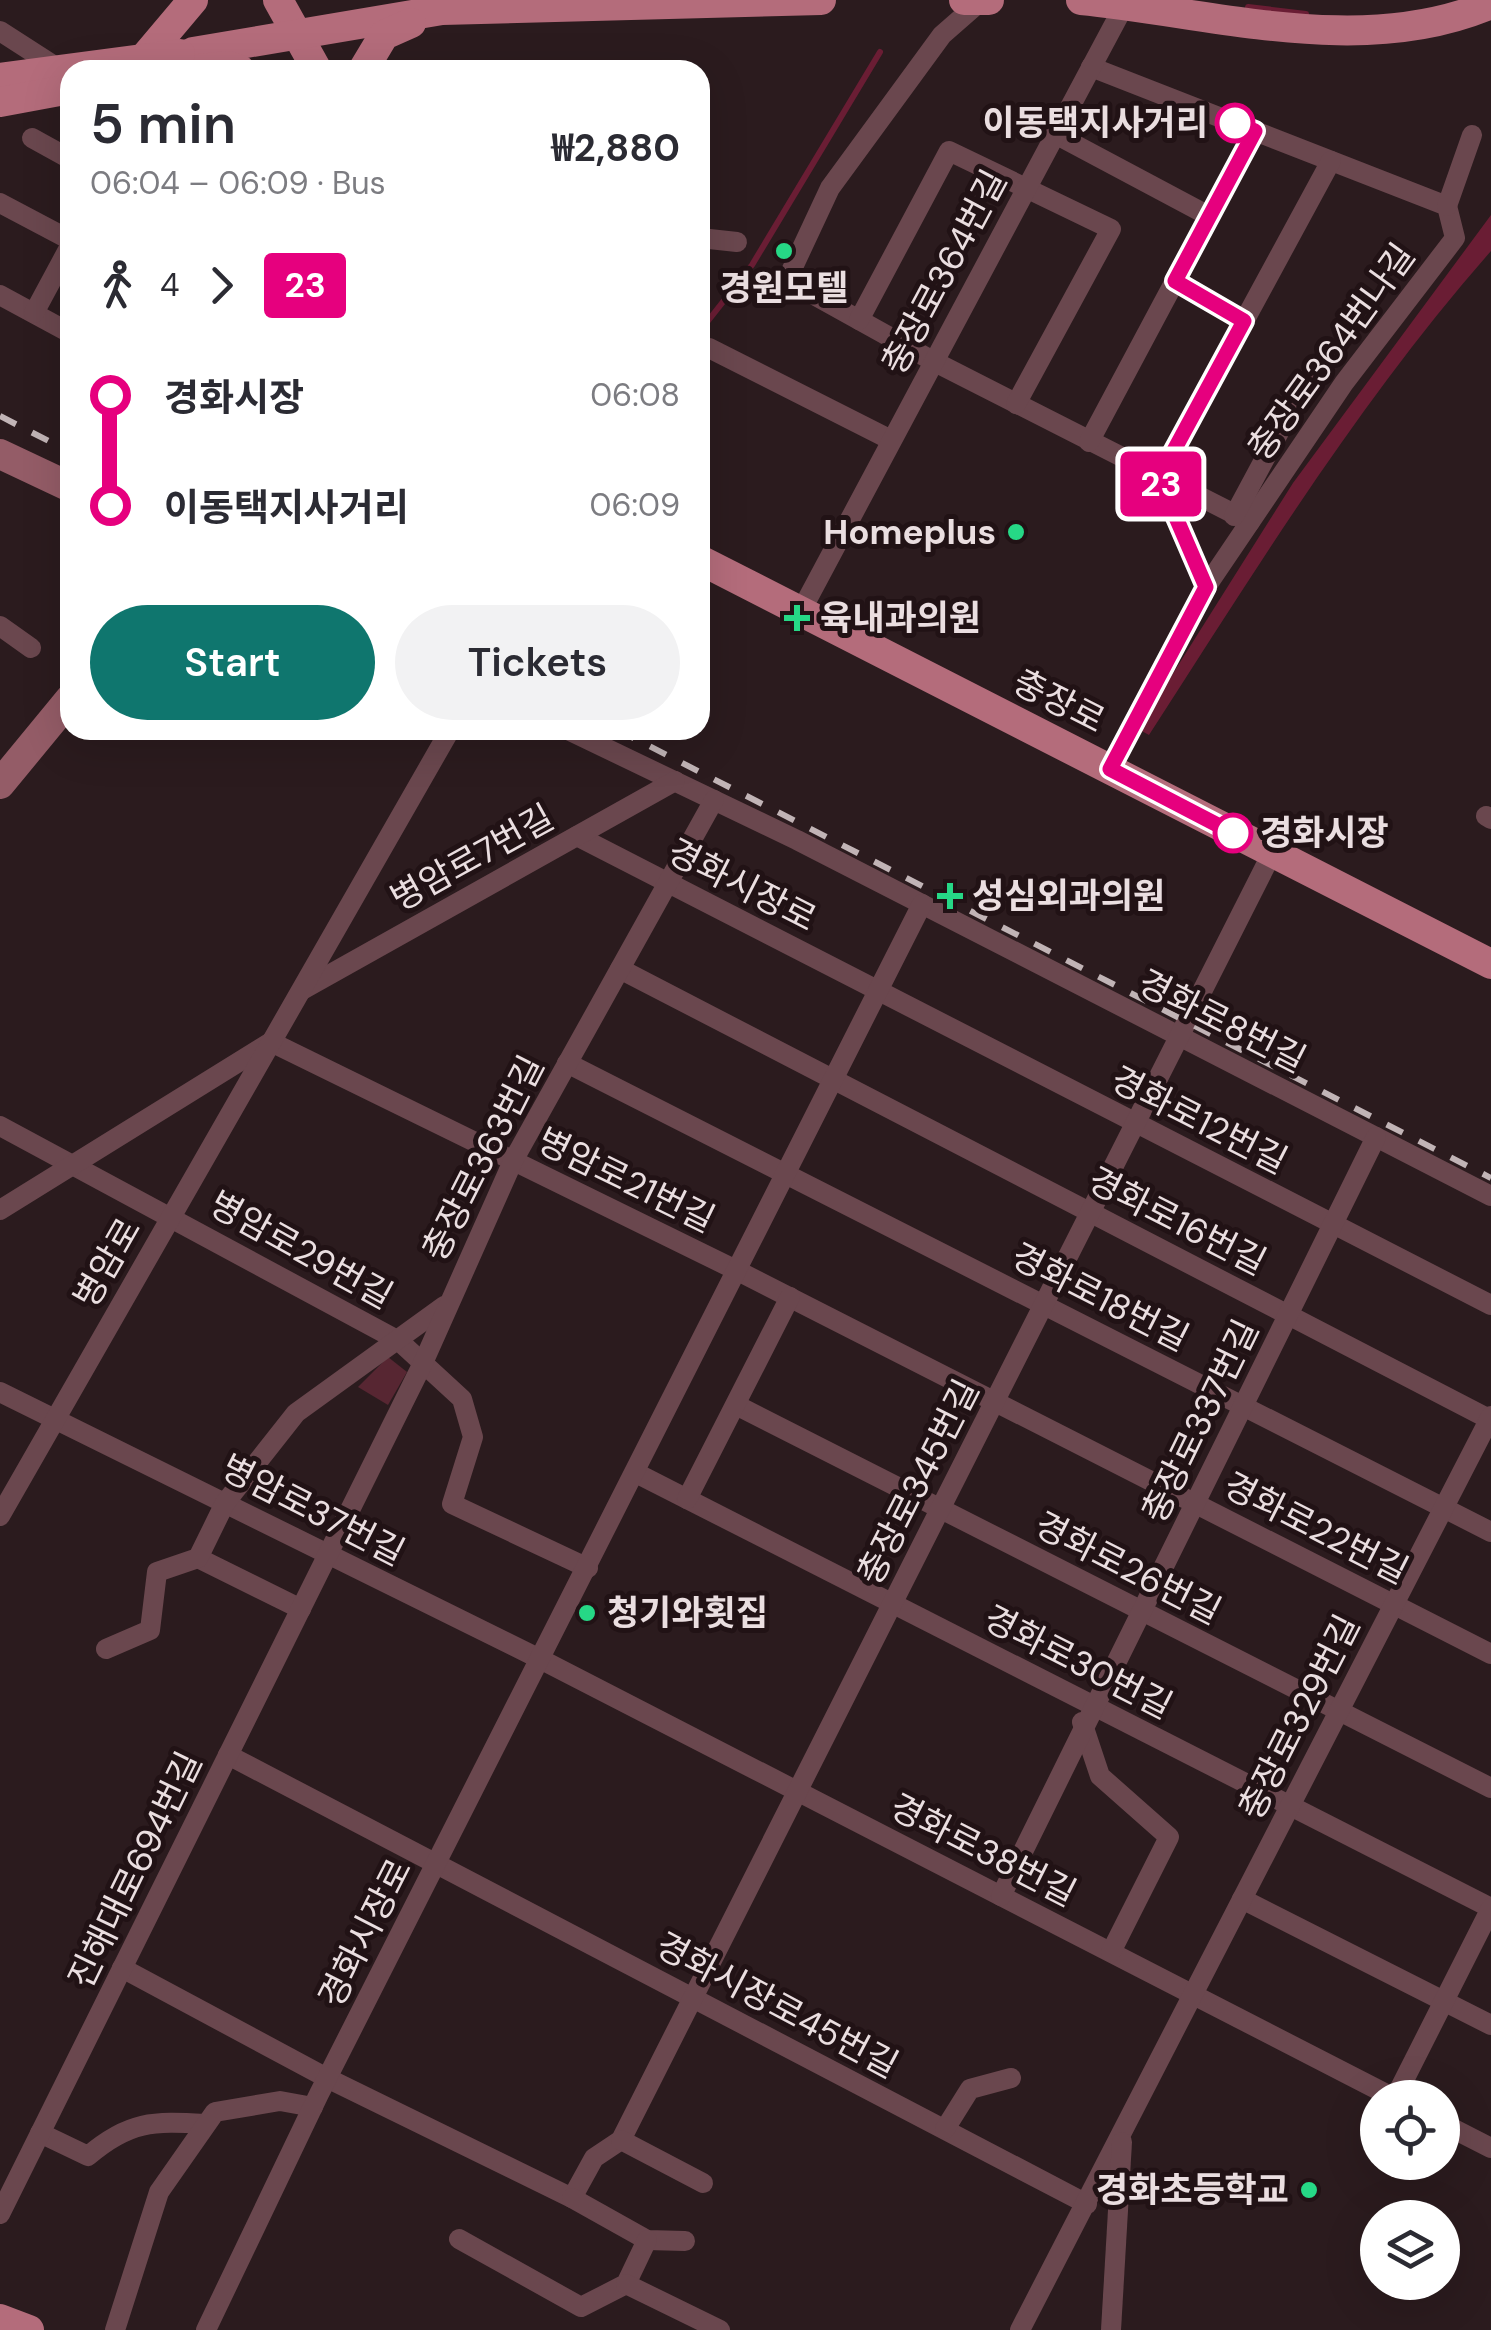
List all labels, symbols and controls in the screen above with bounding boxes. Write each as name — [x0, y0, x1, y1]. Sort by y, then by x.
text: 5 min — [90, 88, 236, 160]
place label: 이동택지사거리 — [983, 100, 1208, 146]
marker: 이동택지사거리 — [1216, 104, 1254, 142]
text: ₩2,880 — [551, 123, 680, 173]
text: 06:04 – 06:09 · Bus — [90, 162, 386, 204]
street label: 충장로364번길 — [871, 162, 1017, 382]
street label: 충장로364번나길 — [1237, 234, 1425, 470]
marker: 경원모텔 — [773, 240, 795, 262]
icon: walk — [90, 258, 145, 313]
icon: forward — [194, 258, 249, 313]
text: 23 — [284, 262, 326, 308]
text: 4 — [160, 264, 179, 306]
place label: 경원모텔 — [720, 265, 848, 311]
text: 경화시장 — [164, 373, 304, 423]
text: 06:08 — [590, 374, 680, 416]
line badge: 23 — [1116, 452, 1206, 516]
text: 23 — [1140, 461, 1182, 507]
text: 이동택지사거리 — [164, 483, 409, 533]
text: 06:09 — [590, 484, 680, 526]
place label: Homeplus — [823, 509, 996, 555]
marker: Homeplus — [1005, 521, 1027, 543]
place label: 육내과의원 — [820, 595, 981, 641]
button: Start — [90, 605, 375, 720]
button: Tickets — [395, 605, 680, 720]
marker: 육내과의원 — [784, 605, 810, 631]
street label: 충장로 — [1006, 659, 1112, 743]
street label: 병암로7번길 — [382, 794, 562, 922]
place label: 경화시장 — [1260, 810, 1389, 856]
marker: 경화시장 — [1214, 814, 1252, 852]
street label: 경화시장로 — [660, 828, 824, 942]
place label: 성심외과의원 — [972, 873, 1165, 919]
marker: 성심외과의원 — [937, 883, 963, 909]
street label: 경화로8번길 — [1130, 959, 1314, 1083]
street label: 충장로363번길 — [412, 1048, 554, 1268]
street label: 경화로12번길 — [1103, 1056, 1295, 1184]
street label: 병암로21번길 — [530, 1117, 722, 1243]
street label: 경화로16번길 — [1080, 1156, 1274, 1286]
street label: 병암로29번길 — [201, 1181, 401, 1319]
street label: 병암로 — [63, 1210, 151, 1316]
street label: 경화로18번길 — [1003, 1233, 1197, 1361]
street label: 충장로337번길 — [1131, 1312, 1269, 1530]
street label: 충장로345번길 — [847, 1372, 989, 1592]
street label: 병암로37번길 — [214, 1444, 412, 1576]
street label: 경화로22번길 — [1216, 1462, 1416, 1594]
street label: 경화로26번길 — [1027, 1501, 1229, 1635]
place label: 청기와횟집 — [607, 1590, 768, 1636]
street label: 경화로30번길 — [976, 1595, 1180, 1729]
marker: 청기와횟집 — [576, 1602, 598, 1624]
street label: 충장로329번길 — [1228, 1607, 1370, 1827]
street label: 진해대로694번길 — [58, 1744, 212, 1996]
street label: 경화로38번길 — [882, 1783, 1084, 1917]
street label: 경화시장로 — [308, 1851, 422, 2015]
street label: 경화시장로45번길 — [648, 1922, 906, 2088]
map controls — [1360, 2080, 1460, 2300]
button: locate — [1360, 2080, 1460, 2180]
place label: 경화초등학교 — [1096, 2167, 1289, 2213]
marker: 경화초등학교 — [1298, 2179, 1320, 2201]
button: layers — [1360, 2200, 1460, 2300]

